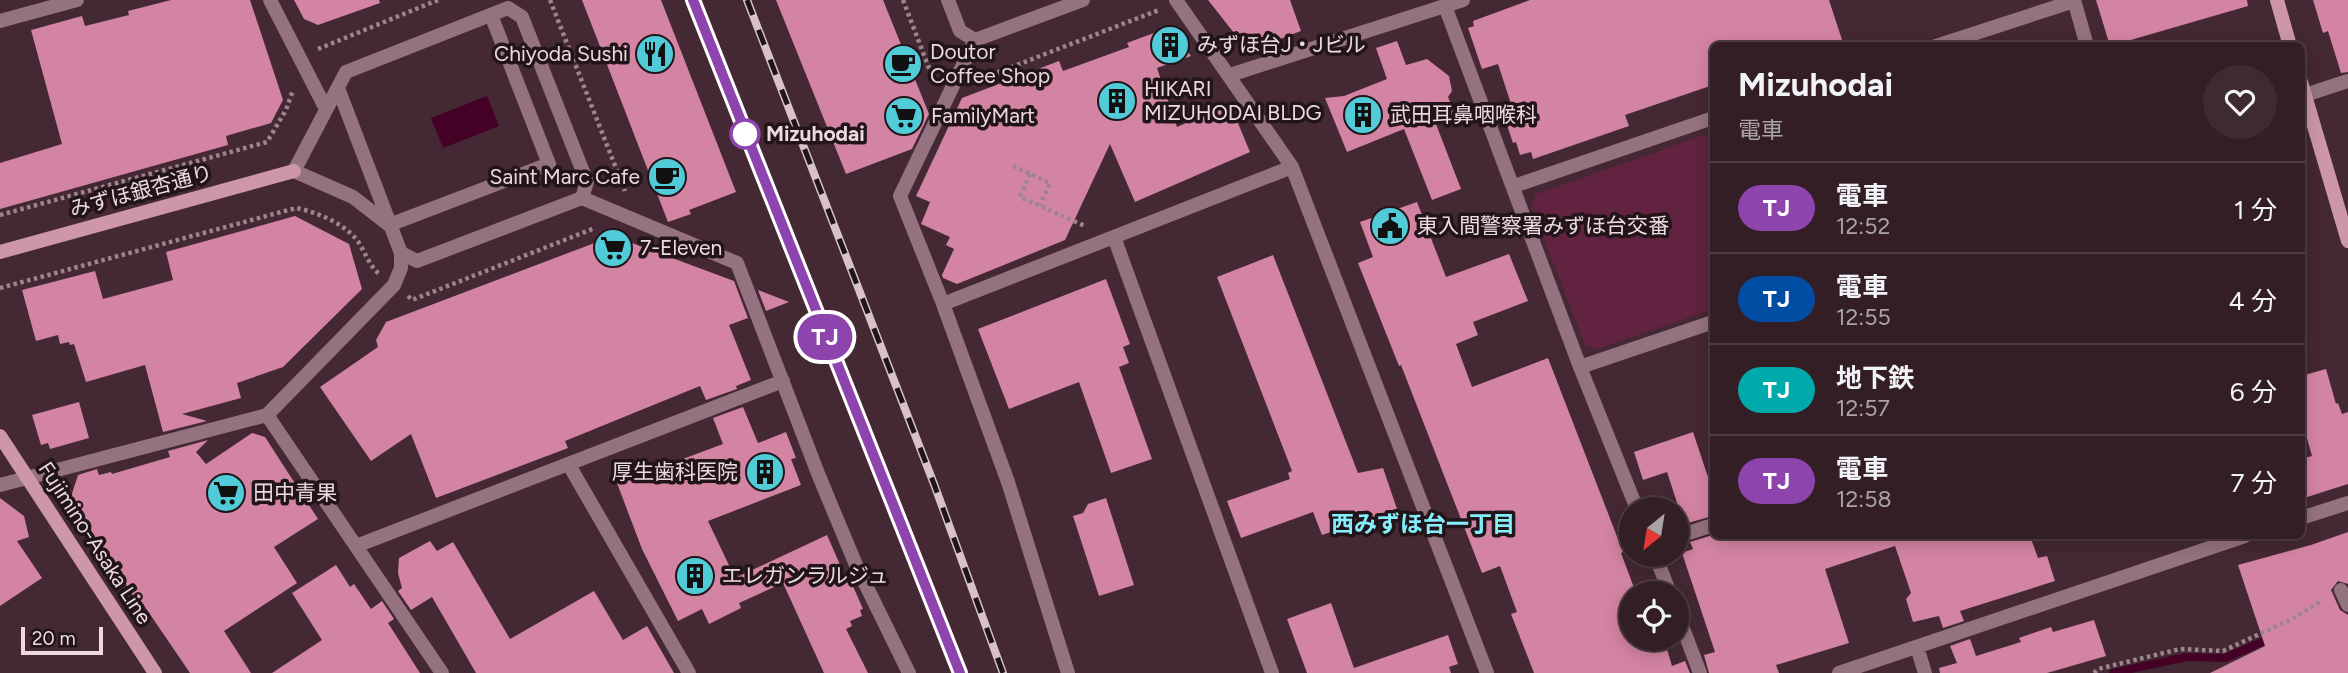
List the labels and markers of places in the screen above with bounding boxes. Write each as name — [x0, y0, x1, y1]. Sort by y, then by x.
building icon: みずほ台J・Jビル — [1149, 24, 1191, 66]
place label: みずほ台J・Jビル — [1197, 32, 1366, 57]
restaurant icon: Chiyoda Sushi — [634, 33, 676, 75]
place label: Doutor Coffee Shop — [930, 39, 1050, 88]
place label: Chiyoda Sushi — [494, 41, 628, 66]
cafe icon: Doutor Coffee Shop — [882, 43, 924, 85]
place label: HIKARI MIZUHODAI BLDG — [1144, 76, 1322, 125]
building icon: HIKARI MIZUHODAI BLDG — [1096, 80, 1138, 122]
building icon: 武田耳鼻咽喉科 — [1342, 94, 1384, 136]
supermarket icon: FamilyMart — [883, 95, 925, 137]
place label: 武田耳鼻咽喉科 — [1390, 102, 1537, 127]
place label: FamilyMart — [931, 103, 1035, 128]
marker: Mizuhodai — [730, 119, 760, 149]
place label: Mizuhodai — [766, 121, 865, 146]
cafe icon: Saint Marc Cafe — [646, 156, 688, 198]
place label: Saint Marc Cafe — [490, 164, 640, 189]
public building icon: 東入間警察署みずほ台交番 — [1369, 205, 1411, 247]
place label: 東入間警察署みずほ台交番 — [1417, 213, 1669, 238]
supermarket icon: 7-Eleven — [592, 227, 634, 269]
place label: 7-Eleven — [640, 235, 722, 260]
building icon: 厚生歯科医院 — [744, 451, 786, 493]
place label: 厚生歯科医院 — [612, 459, 738, 484]
supermarket icon: 田中青果 — [205, 472, 247, 514]
place label: 田中青果 — [253, 480, 337, 505]
building icon: エレガンラルジュ — [674, 555, 716, 597]
place label: エレガンラルジュ — [722, 563, 889, 588]

